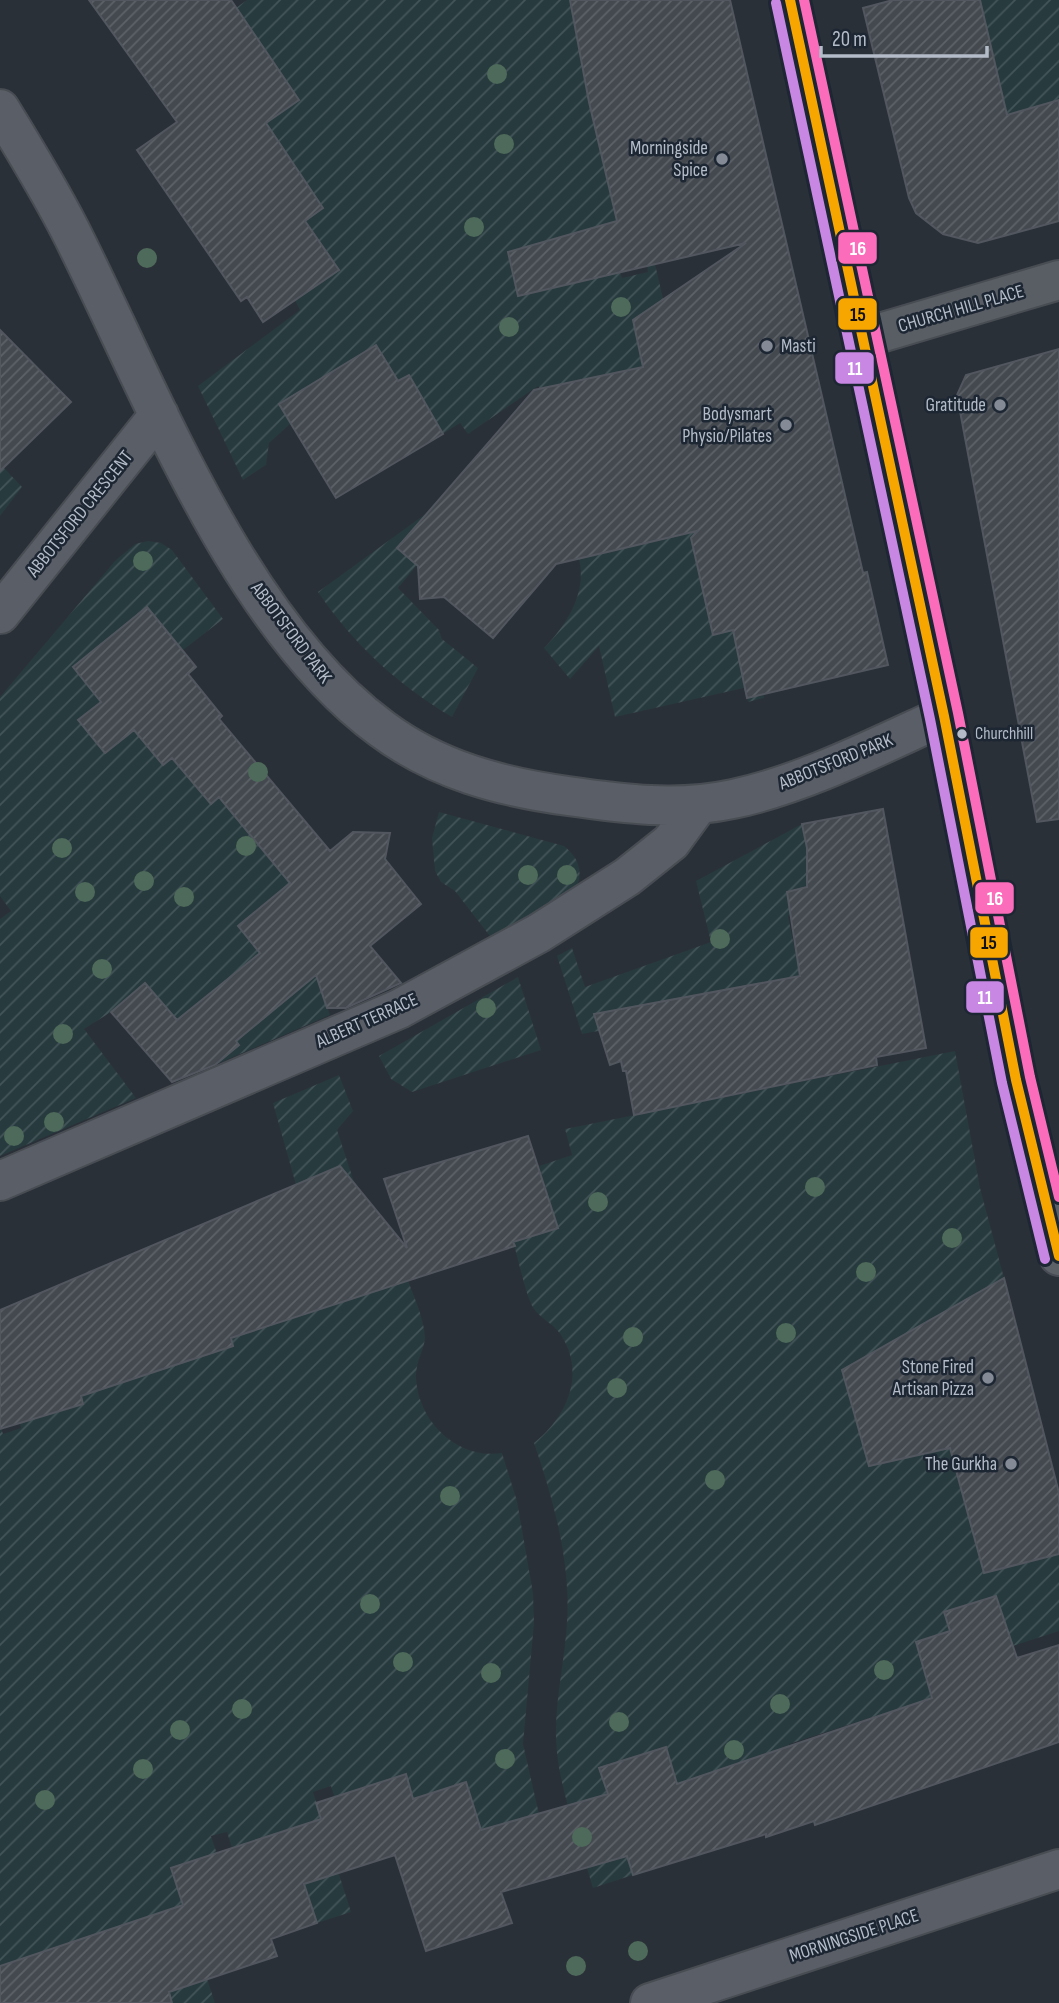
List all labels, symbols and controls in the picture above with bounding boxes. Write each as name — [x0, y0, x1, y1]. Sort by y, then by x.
scale bar — [821, 14, 987, 58]
text: 20 m — [832, 27, 867, 52]
place label: Morningside Spice — [630, 137, 708, 182]
marker: Morningside Spice — [714, 151, 730, 167]
line badge: 16 — [837, 231, 878, 265]
text: 16 — [850, 238, 866, 261]
street label: CHURCH HILL PLACE — [896, 280, 1026, 338]
line badge: 15 — [837, 297, 878, 331]
text: 15 — [850, 304, 866, 327]
place label: Masti — [781, 335, 816, 358]
marker: Masti — [759, 338, 775, 354]
line badge: 11 — [834, 351, 875, 385]
text: 11 — [848, 358, 863, 381]
place label: Gratitude — [925, 394, 986, 417]
marker: Gratitude — [992, 397, 1008, 413]
place label: Bodysmart Physio/Pilates — [682, 403, 772, 448]
marker: Bodysmart Physio/Pilates — [778, 417, 794, 433]
street label: ABBOTSFORD CRESCENT — [21, 446, 138, 583]
street label: ABBOTSFORD PARK — [245, 577, 337, 688]
place label: Churchhill — [975, 724, 1033, 744]
marker: Churchhill — [955, 727, 969, 741]
street label: ABBOTSFORD PARK — [775, 729, 897, 796]
line badge: 16 — [974, 881, 1015, 915]
text: 16 — [987, 888, 1003, 911]
line badge: 15 — [969, 926, 1009, 959]
text: 15 — [981, 932, 997, 955]
line badge: 11 — [965, 980, 1005, 1014]
text: 11 — [978, 987, 993, 1010]
street label: ALBERT TERRACE — [312, 988, 421, 1054]
place label: Stone Fired Artisan Pizza — [892, 1356, 974, 1401]
marker: Stone Fired Artisan Pizza — [980, 1370, 996, 1386]
place label: The Gurkha — [925, 1453, 997, 1476]
marker: The Gurkha — [1003, 1456, 1019, 1472]
street label: MORNINGSIDE PLACE — [786, 1904, 922, 1968]

